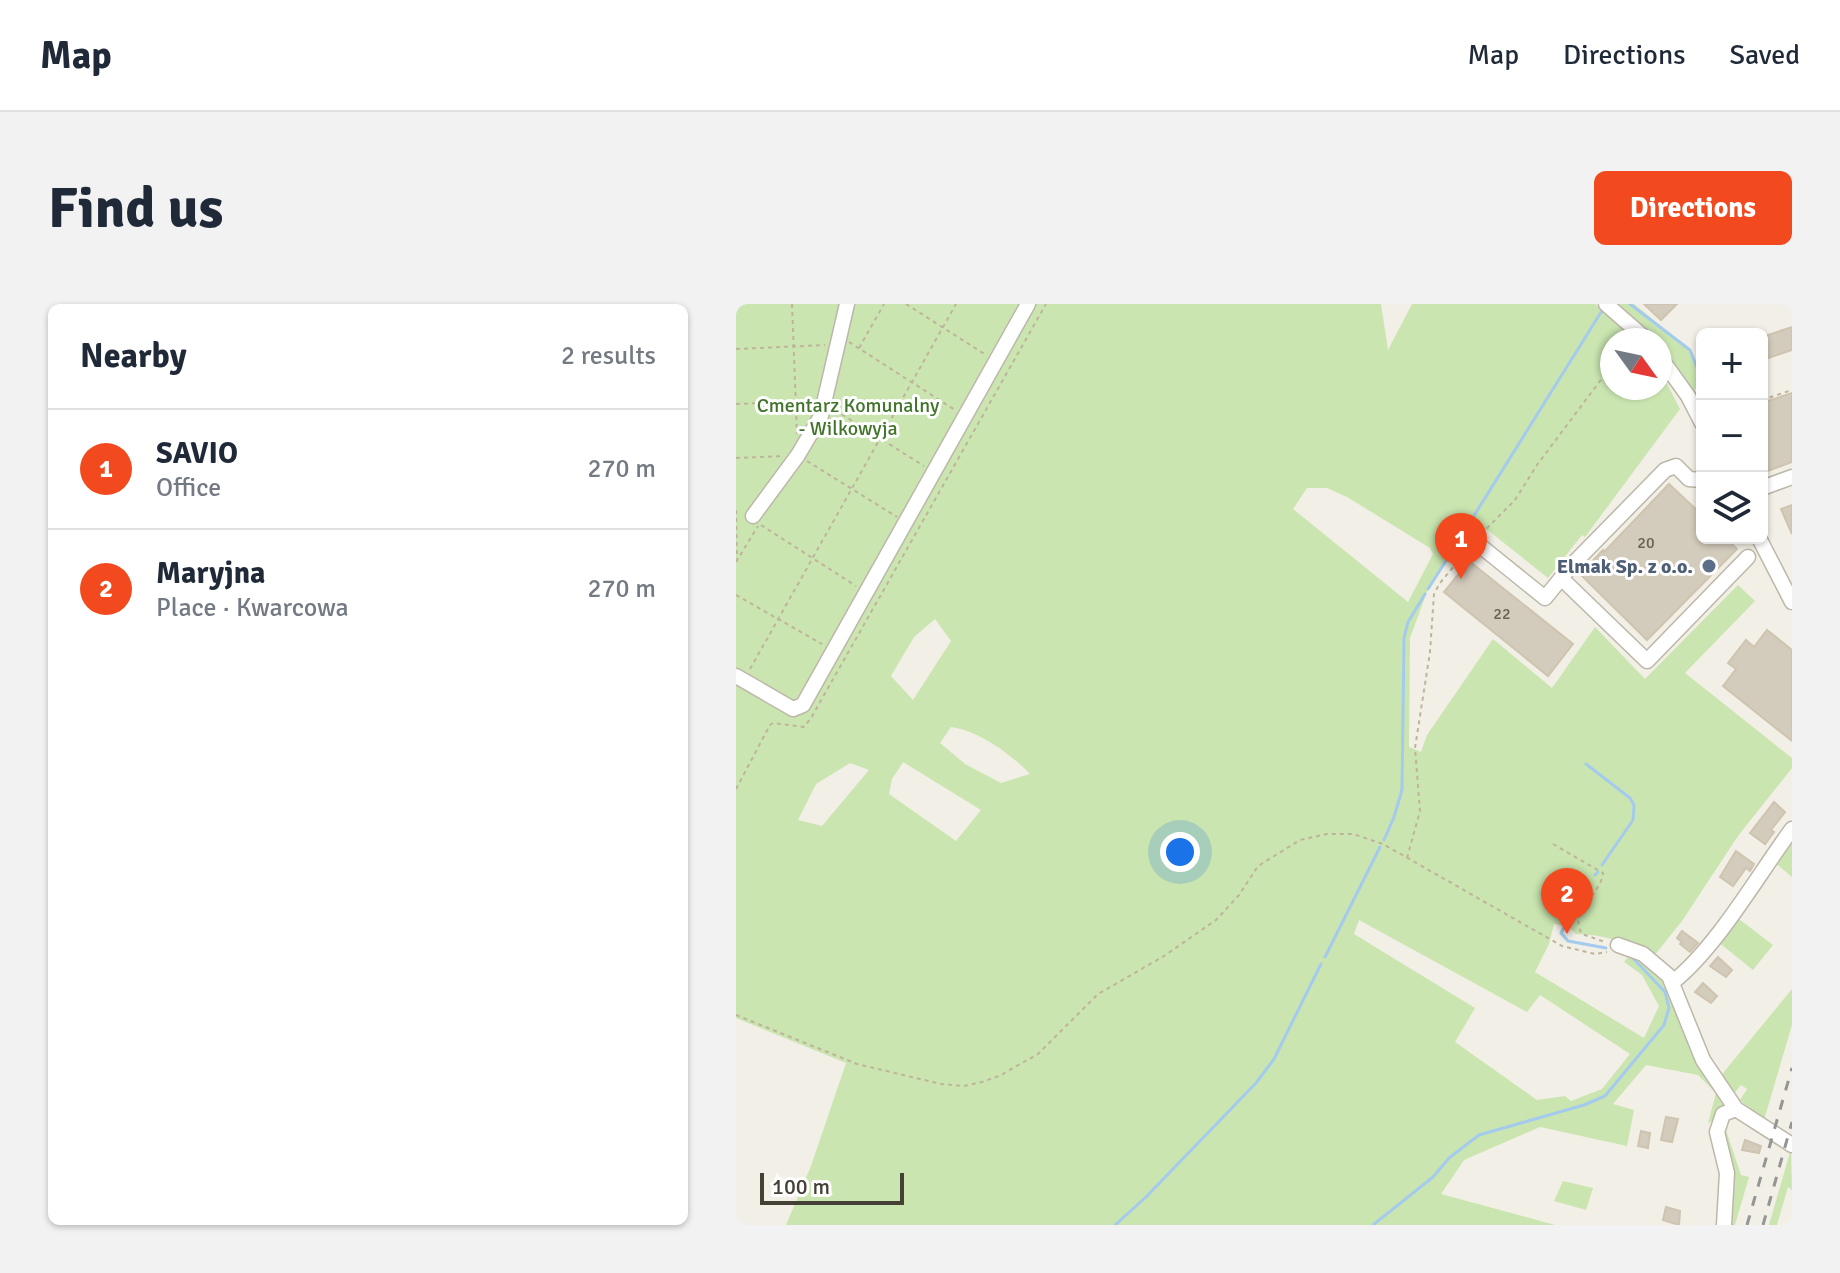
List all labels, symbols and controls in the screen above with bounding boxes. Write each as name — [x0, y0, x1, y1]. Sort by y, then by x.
text: Map — [40, 32, 112, 79]
text: Map — [1467, 38, 1519, 72]
text: Directions — [1563, 38, 1685, 72]
text: Saved — [1729, 38, 1800, 72]
button: Directions — [1594, 171, 1792, 245]
text: Find us — [48, 174, 223, 243]
north arrow — [1600, 328, 1672, 400]
map controls — [1696, 328, 1768, 544]
button: + — [1696, 328, 1768, 400]
text: Nearby — [80, 335, 187, 377]
text: 2 results — [561, 340, 656, 372]
park label: Cmentarz Komunalny - Wilkowyja — [757, 393, 940, 441]
button: − — [1696, 400, 1768, 472]
text: SAVIO — [156, 435, 238, 472]
text: 1 — [99, 453, 113, 485]
text: 270 m — [587, 453, 656, 485]
text: Office — [156, 472, 221, 504]
button: layers — [1696, 472, 1768, 544]
pin: 1 — [1435, 513, 1487, 579]
house number: 20 — [1637, 533, 1655, 553]
place label: Elmak Sp. z o.o. — [1557, 554, 1693, 579]
text: Maryjna — [156, 555, 266, 592]
marker: Elmak Sp. z o.o. — [1700, 557, 1718, 575]
text: 2 — [99, 573, 113, 605]
text: 270 m — [587, 573, 656, 605]
text: Place · Kwarcowa — [156, 592, 349, 624]
house number: 22 — [1493, 604, 1511, 624]
your location — [1160, 832, 1200, 872]
pin: 2 — [1541, 868, 1593, 934]
scale bar — [760, 1169, 904, 1205]
text: 100 m — [772, 1173, 830, 1200]

